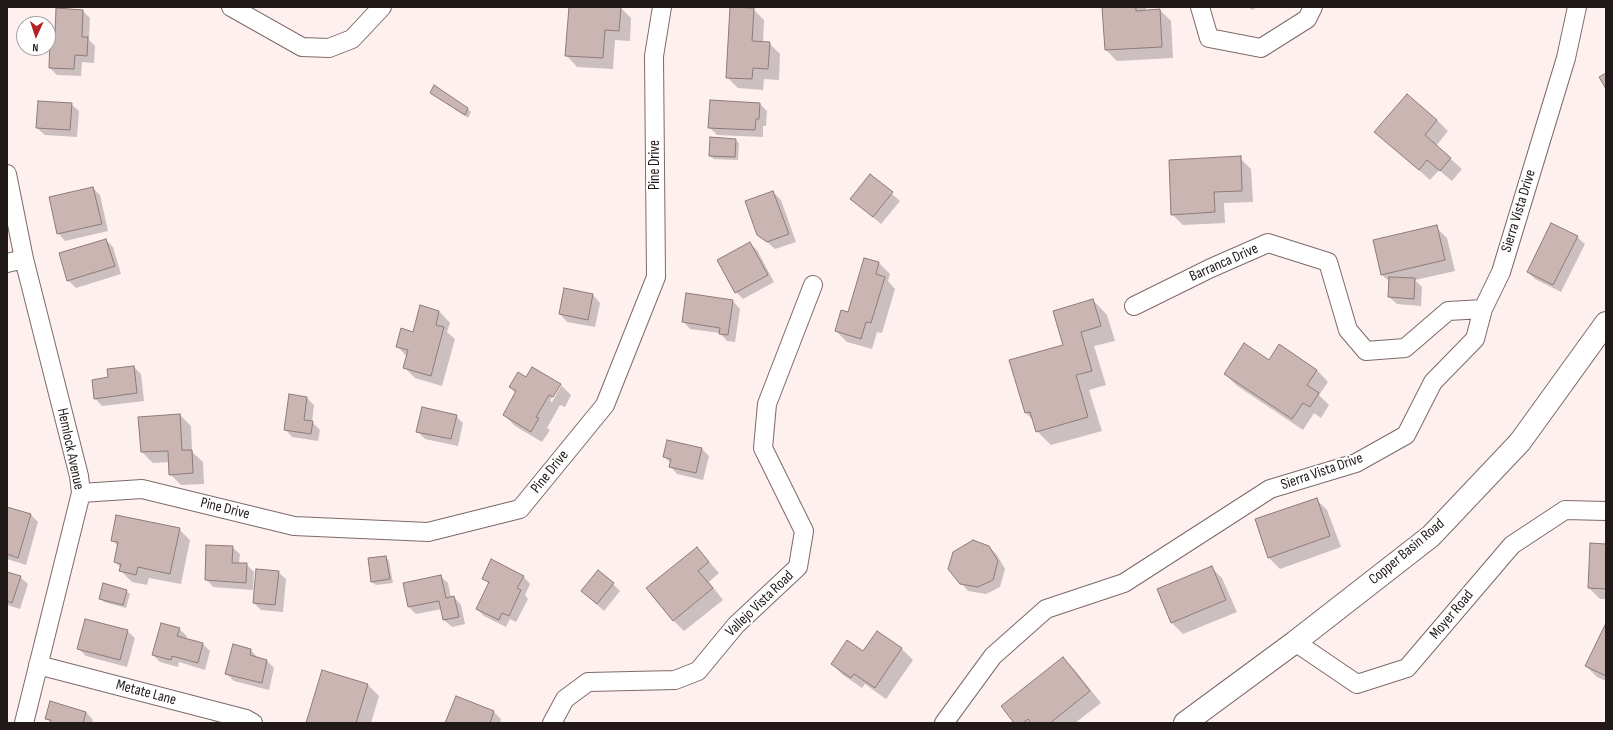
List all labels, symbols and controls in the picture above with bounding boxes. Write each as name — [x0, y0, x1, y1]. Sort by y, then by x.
north arrow — [16, 16, 56, 56]
text: N — [32, 41, 39, 54]
street label: Pine Drive — [646, 140, 664, 190]
street label: Sierra Vista Drive — [1498, 167, 1540, 255]
street label: Barranca Drive — [1187, 240, 1261, 286]
street label: Hemlock Avenue — [53, 406, 87, 492]
street label: Pine Drive — [527, 447, 573, 497]
street label: Sierra Vista Drive — [1279, 450, 1365, 494]
street label: Pine Drive — [198, 494, 252, 524]
street label: Copper Basin Road — [1366, 515, 1448, 589]
street label: Vallejo Vista Road — [722, 567, 798, 641]
street label: Moyer Road — [1426, 587, 1478, 643]
street label: Metate Lane — [114, 676, 178, 710]

